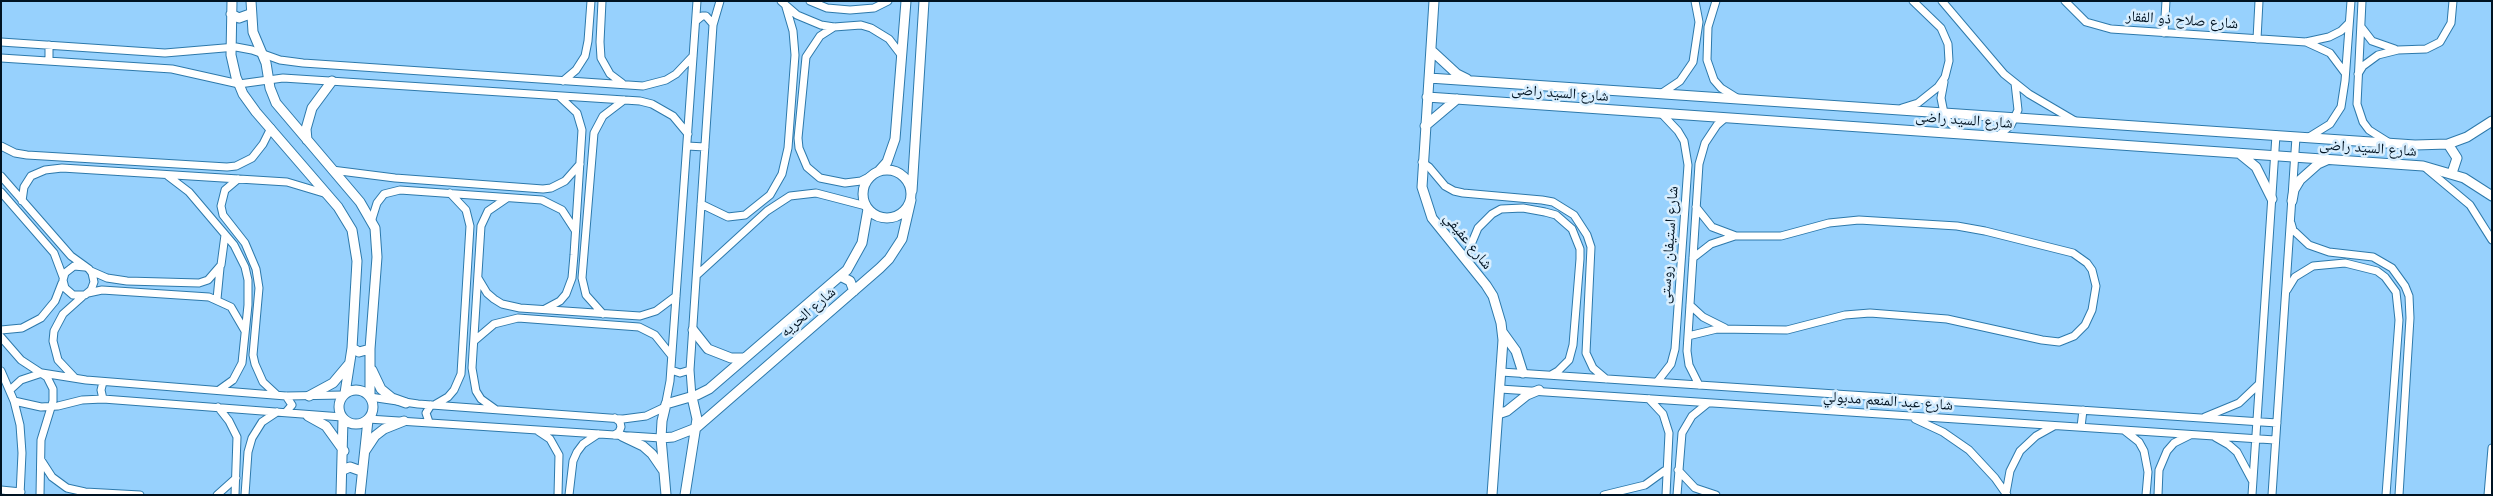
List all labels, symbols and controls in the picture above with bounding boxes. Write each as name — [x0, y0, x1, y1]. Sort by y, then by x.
street label: شارع صلاح ذو الفقار — [2125, 7, 2239, 33]
street label: شارع السيد راضى — [1511, 81, 1609, 105]
street label: شارع السيد راضى — [1915, 108, 2013, 132]
street label: شارع السيد راضى — [2319, 136, 2417, 160]
street label: شارع استيفان روستى — [1656, 186, 1682, 304]
street label: شارع عفيفي — [1440, 209, 1496, 273]
street label: شارع الحريه — [777, 283, 839, 341]
street label: شارع عبد المنعم مدبولي — [1822, 387, 1954, 415]

